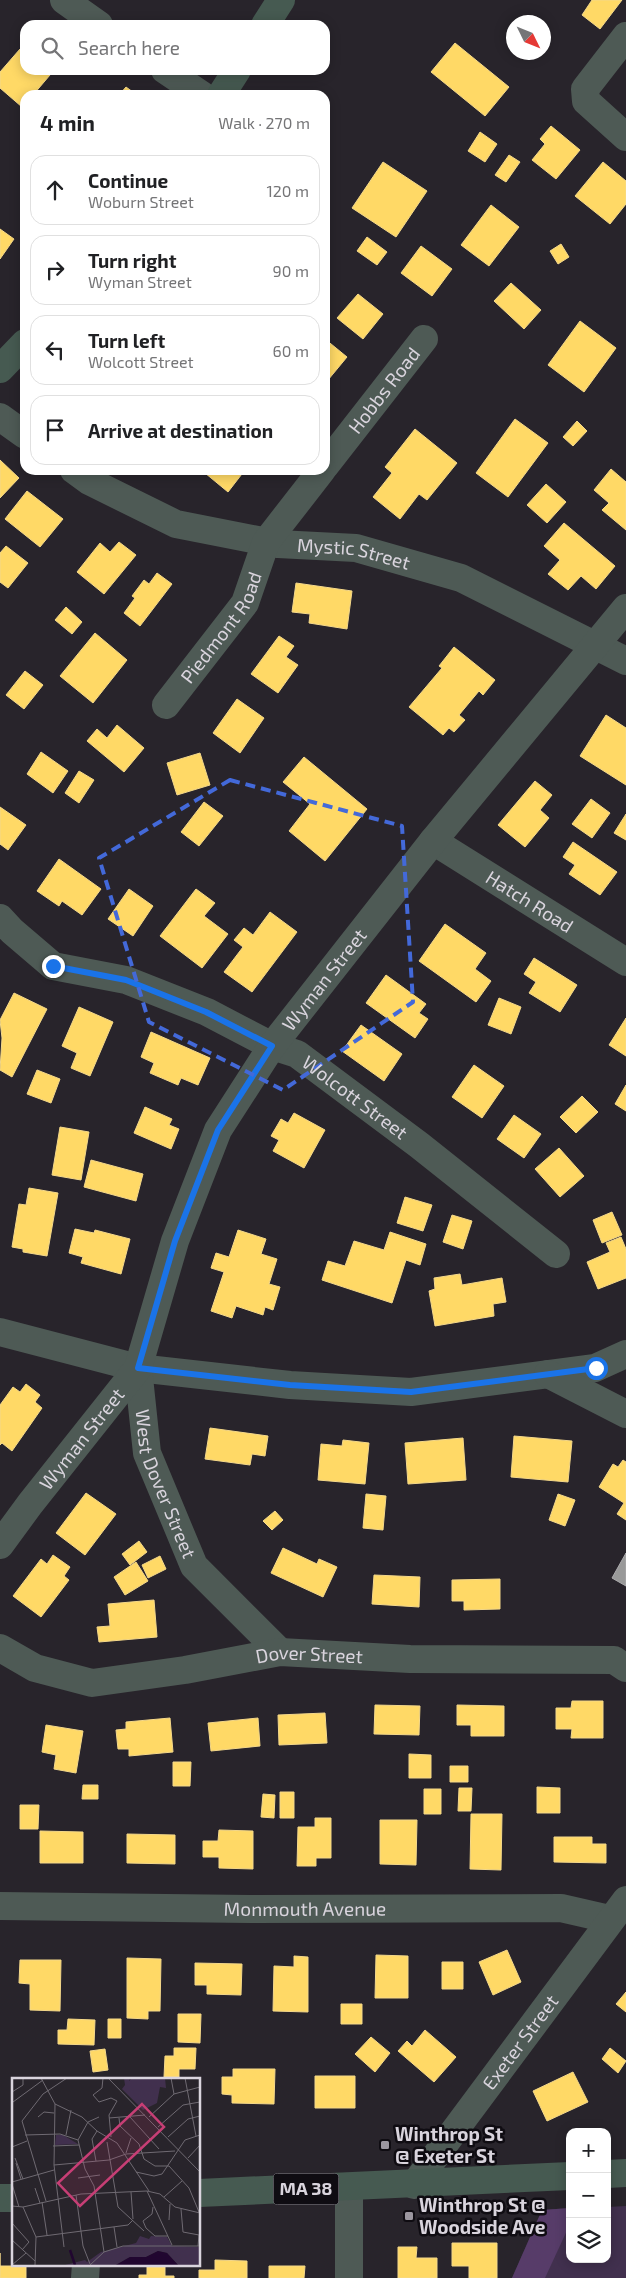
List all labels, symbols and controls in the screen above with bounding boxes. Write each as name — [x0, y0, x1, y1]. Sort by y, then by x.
north arrow — [506, 15, 551, 60]
search box — [20, 20, 330, 75]
icon: search — [38, 34, 66, 62]
text: Search here — [78, 36, 180, 59]
text: 4 min — [40, 110, 95, 135]
text: Walk · 270 m — [218, 113, 310, 132]
text: Continue — [88, 169, 168, 192]
icon: ahead — [41, 176, 69, 204]
text: 120 m — [266, 181, 309, 200]
text: Woburn Street — [88, 192, 194, 211]
text: Turn right — [88, 249, 176, 272]
icon: right — [41, 256, 69, 284]
text: 90 m — [273, 261, 309, 280]
text: Wyman Street — [88, 272, 192, 291]
text: Turn left — [88, 329, 165, 352]
icon: left — [41, 336, 69, 364]
text: 60 m — [273, 341, 309, 360]
street label: Hobbs Road — [343, 342, 424, 438]
text: Wolcott Street — [88, 352, 194, 371]
icon: arrive — [41, 416, 69, 444]
text: Arrive at destination — [88, 419, 273, 442]
street label: Mystic Street — [296, 533, 413, 574]
street label: Piedmont Road — [175, 568, 266, 688]
street label: Hatch Road — [482, 865, 578, 937]
street label: Wyman Street — [277, 924, 371, 1035]
route end — [42, 955, 65, 978]
street label: Wolcott Street — [298, 1050, 413, 1144]
route start — [585, 1357, 608, 1380]
street label: Wyman Street — [34, 1383, 129, 1494]
street label: West Dover Street — [131, 1408, 201, 1562]
street label: Dover Street — [253, 1640, 364, 1667]
street label: Monmouth Avenue — [224, 1897, 386, 1920]
street label: Exeter Street — [477, 1990, 563, 2094]
inset map — [12, 2078, 200, 2266]
place label: Winthrop St @ Exeter St — [395, 2122, 503, 2167]
map controls — [566, 2128, 611, 2263]
button: + — [566, 2128, 611, 2173]
marker: Winthrop St @ Exeter St — [379, 2139, 391, 2151]
button: − — [566, 2173, 611, 2218]
road number: MA 38 — [274, 2174, 338, 2204]
place label: Winthrop St @ Woodside Ave — [419, 2193, 546, 2238]
marker: Winthrop St @ Woodside Ave — [403, 2210, 415, 2222]
button: layers — [566, 2218, 611, 2263]

